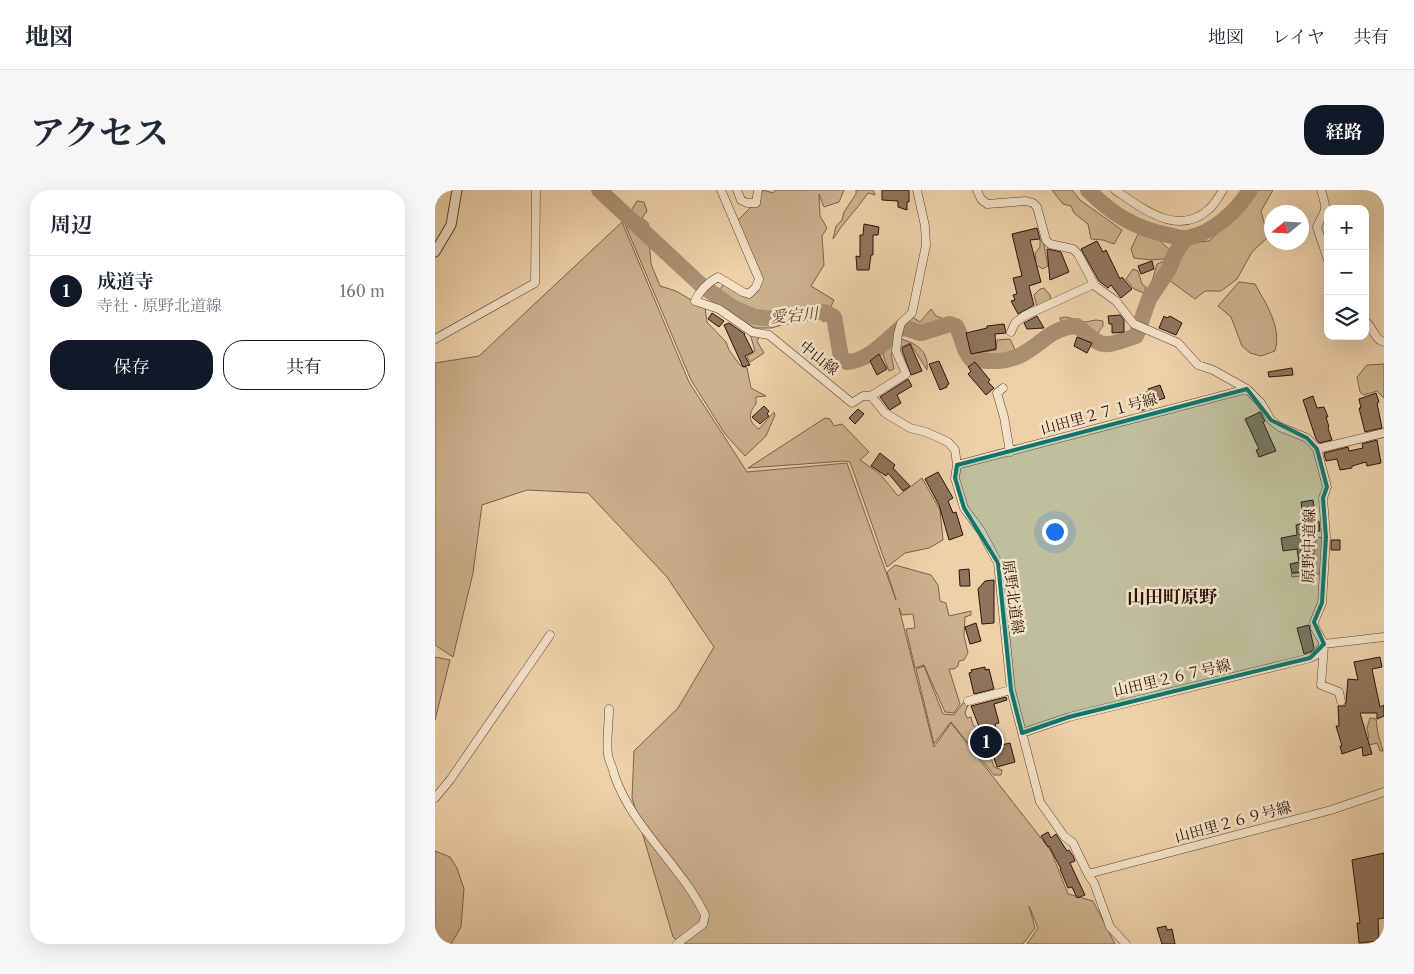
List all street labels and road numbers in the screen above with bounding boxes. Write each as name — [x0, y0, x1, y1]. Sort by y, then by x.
street label: 中山線 — [796, 336, 843, 379]
street label: 山田里２７１号線 — [1038, 389, 1159, 438]
street label: 原野中道線 — [1298, 508, 1319, 584]
street label: 原野北道線 — [999, 558, 1028, 635]
street label: 山田里２６７号線 — [1111, 655, 1232, 700]
street label: 山田里２６９号線 — [1172, 797, 1293, 846]

